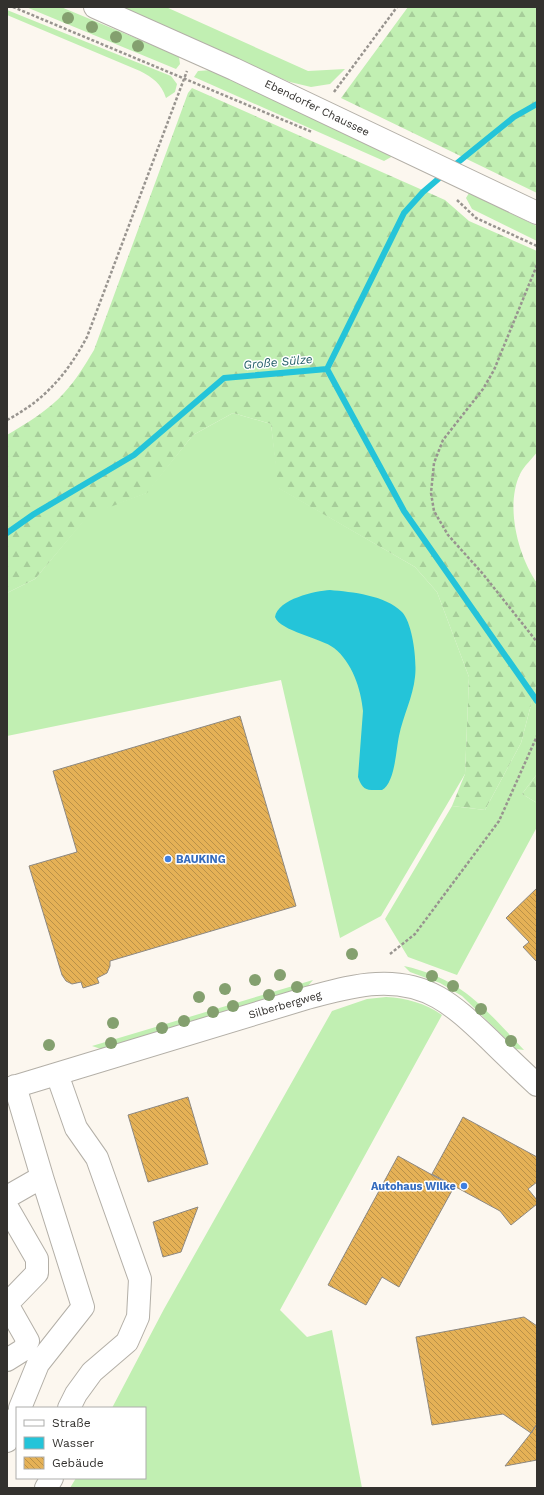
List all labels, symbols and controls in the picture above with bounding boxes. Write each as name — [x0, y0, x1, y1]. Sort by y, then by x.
street label: Ebendorfer Chaussee — [262, 77, 372, 139]
water label: Große Sülze — [243, 352, 313, 372]
place label: BAUKING — [176, 853, 226, 866]
marker: BAUKING — [163, 854, 173, 864]
street label: Silberbergweg — [247, 988, 323, 1022]
place label: Autohaus Wilke — [371, 1180, 456, 1193]
marker: Autohaus Wilke — [459, 1181, 469, 1191]
legend — [16, 1407, 146, 1479]
text: Straße — [52, 1416, 91, 1430]
text: Wasser — [52, 1436, 94, 1450]
text: Gebäude — [52, 1456, 104, 1470]

